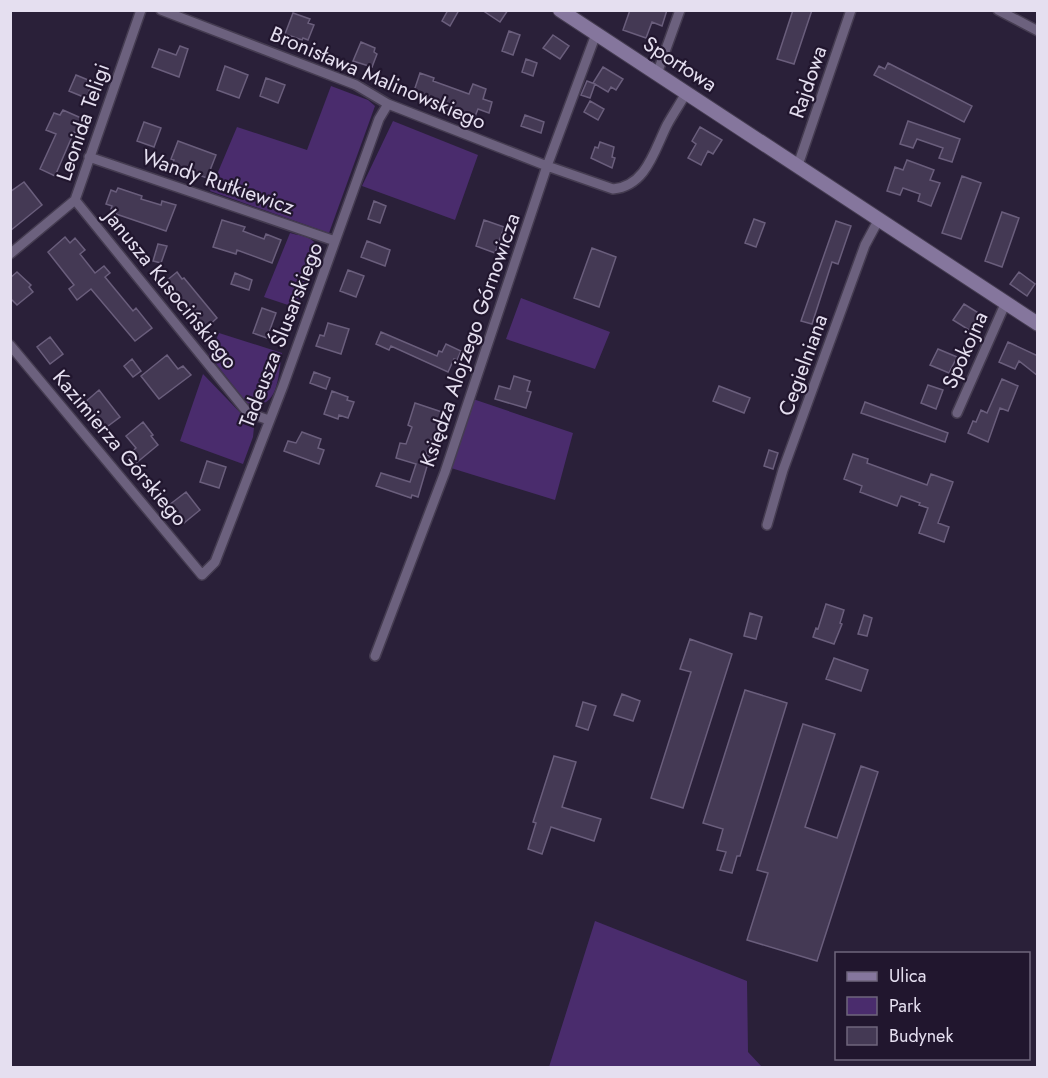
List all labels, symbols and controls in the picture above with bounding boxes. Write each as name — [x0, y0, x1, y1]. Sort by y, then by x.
street label: Bronisława Malinowskiego — [265, 19, 491, 137]
street label: Sportowa — [637, 29, 723, 99]
street label: Rajdowa — [782, 42, 834, 122]
street label: Leonida Teligi — [49, 59, 117, 185]
street label: Wandy Rutkiewicz — [138, 142, 299, 222]
street label: Janusza Kusocińskiego — [95, 200, 245, 375]
street label: Księdza Alojzego Górnowicza — [412, 209, 528, 471]
street label: Tadeusza Ślusarskiego — [232, 238, 330, 432]
street label: Spokojna — [935, 307, 995, 393]
street label: Cegielniana — [771, 310, 835, 420]
street label: Kazimierza Górskiego — [46, 363, 194, 533]
legend — [835, 952, 1030, 1060]
text: Ulica — [889, 963, 926, 989]
text: Park — [889, 993, 921, 1019]
text: Budynek — [889, 1023, 953, 1049]

